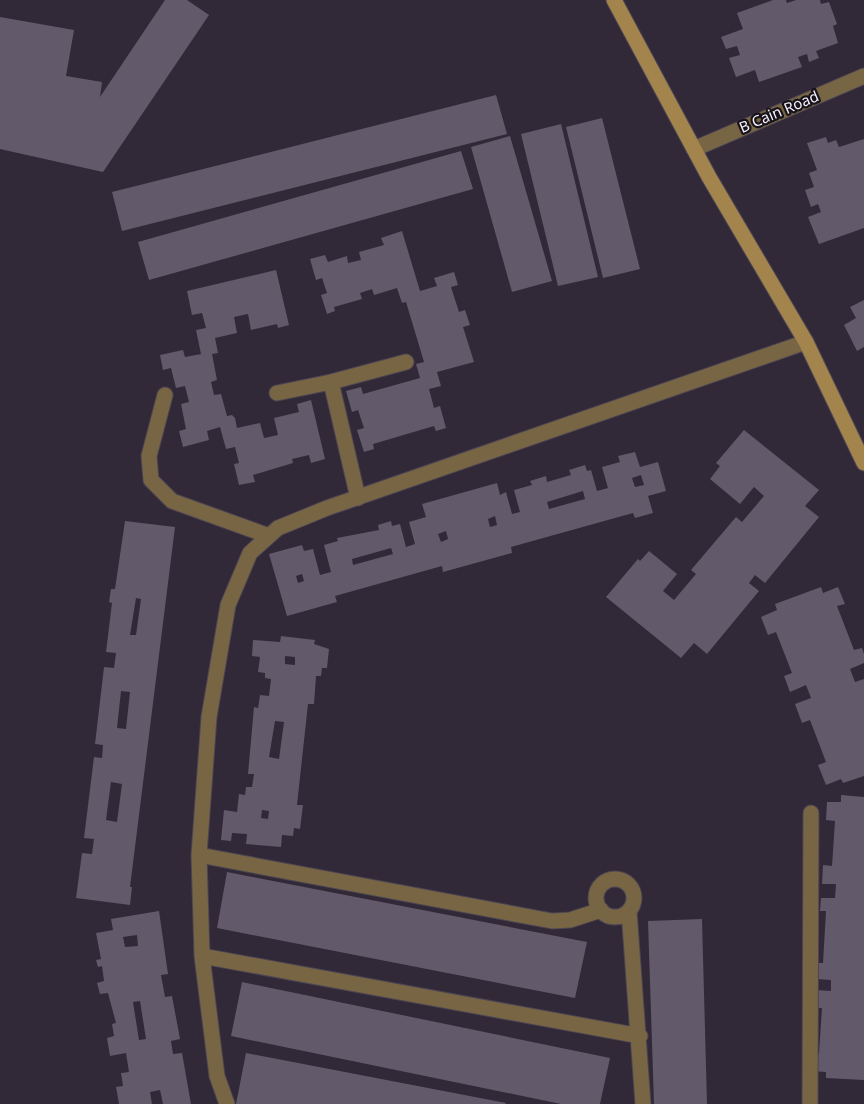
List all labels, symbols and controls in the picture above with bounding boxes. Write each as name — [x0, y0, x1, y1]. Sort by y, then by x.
street label: B Cain Road — [736, 85, 821, 137]

